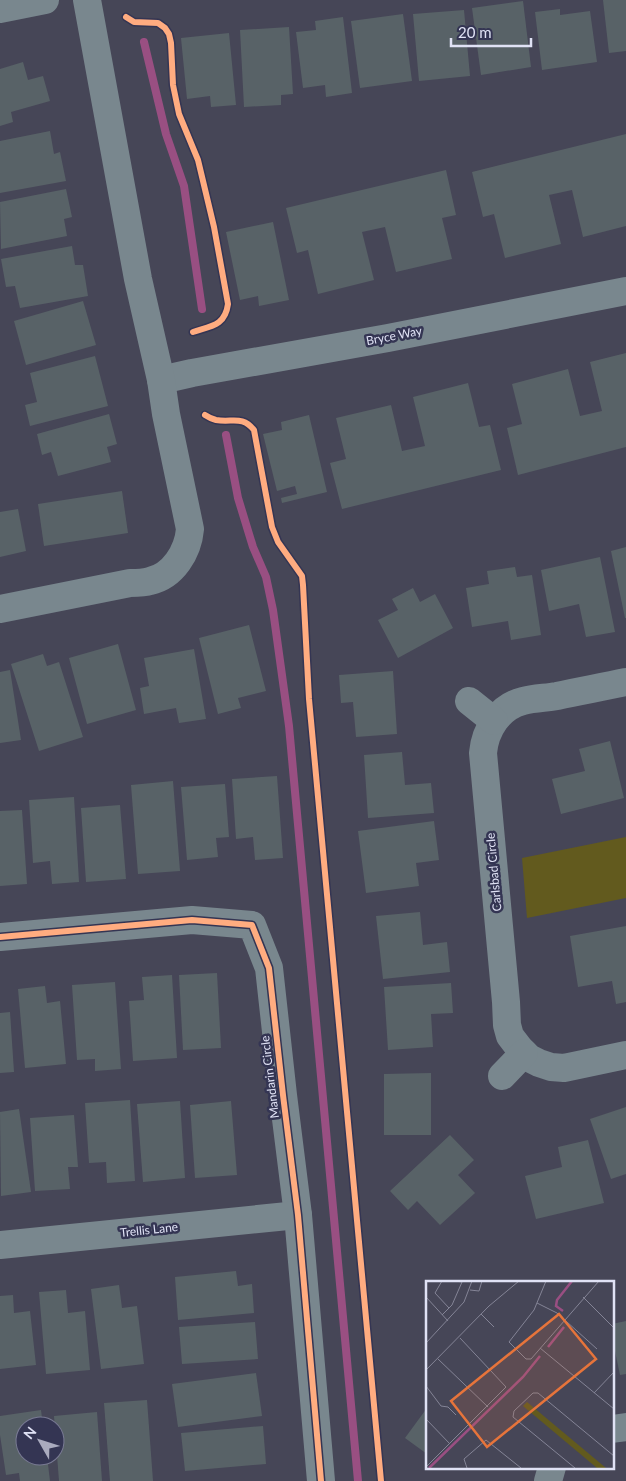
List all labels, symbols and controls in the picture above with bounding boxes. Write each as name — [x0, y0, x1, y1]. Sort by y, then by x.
scale bar — [451, 15, 531, 47]
text: 20 m — [458, 23, 492, 41]
street label: Bryce Way — [365, 323, 424, 348]
street label: Carlsbad Circle — [483, 832, 504, 912]
street label: Mandarin Circle — [257, 1035, 282, 1119]
street label: Trellis Lane — [119, 1219, 179, 1240]
inset map — [426, 1281, 614, 1468]
north arrow — [15, 1416, 65, 1466]
text: N — [20, 1423, 40, 1442]

